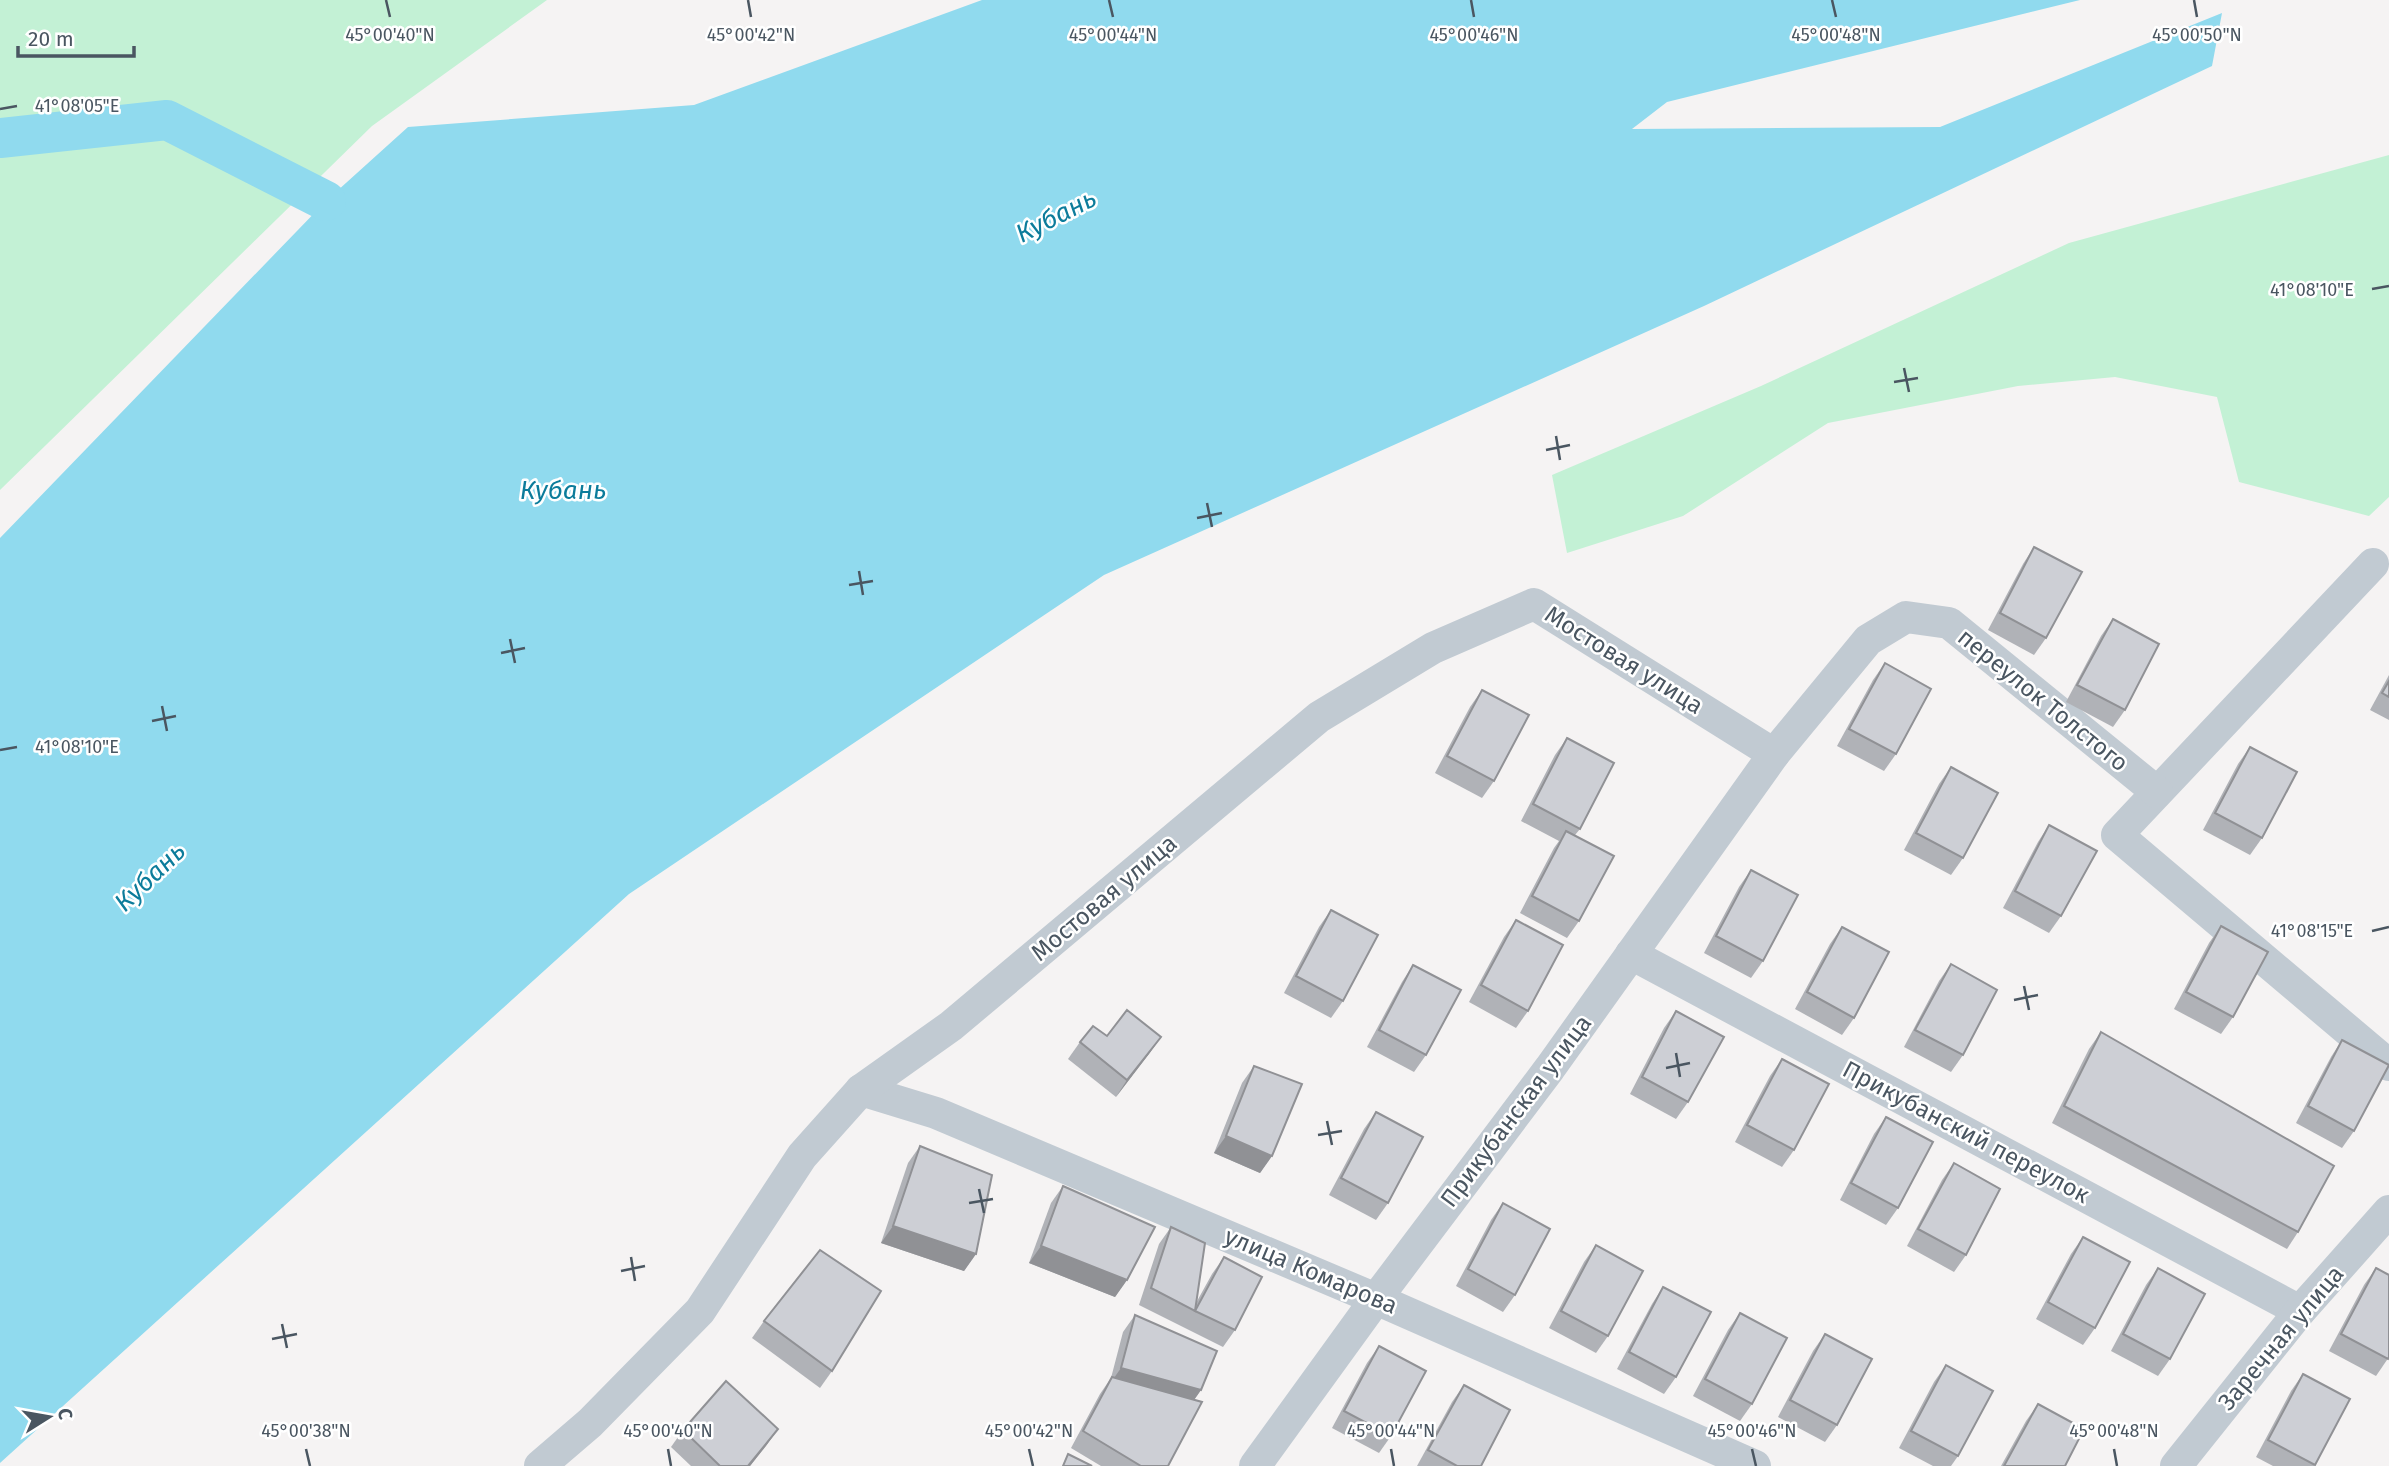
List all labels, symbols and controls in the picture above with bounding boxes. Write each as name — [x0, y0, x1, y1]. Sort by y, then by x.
scale bar — [18, 14, 133, 58]
text: 45°00'40"N — [345, 24, 435, 46]
text: 45°00'42"N — [707, 24, 795, 46]
text: 45°00'44"N — [1069, 24, 1157, 46]
text: 45°00'46"N — [1429, 24, 1519, 46]
text: 45°00'48"N — [1791, 24, 1881, 46]
text: 45°00'50"N — [2152, 24, 2242, 46]
text: 20 m — [28, 26, 74, 52]
text: 41°08'05"E — [35, 95, 119, 117]
water label: Кубань — [1011, 183, 1101, 249]
text: 41°08'10"E — [2270, 279, 2354, 301]
water label: Кубань — [520, 475, 606, 506]
street label: Мостовая улица — [1540, 600, 1708, 720]
street label: переулок Толстого — [1952, 623, 2134, 777]
text: 41°08'10"E — [35, 736, 119, 758]
street label: Мостовая улица — [1026, 829, 1182, 967]
water label: Кубань — [108, 836, 192, 918]
text: 41°08'15"E — [2271, 920, 2353, 942]
street label: Прикубанская улица — [1435, 1009, 1597, 1213]
street label: Прикубанский переулок — [1838, 1055, 2095, 1209]
street label: улица Комарова — [1220, 1222, 1402, 1320]
street label: Заречная улица — [2212, 1260, 2350, 1416]
north arrow — [14, 1382, 84, 1452]
text: С — [53, 1406, 78, 1421]
text: 45°00'38"N — [261, 1420, 351, 1442]
text: 45°00'40"N — [623, 1420, 713, 1442]
text: 45°00'42"N — [985, 1420, 1073, 1442]
text: 45°00'44"N — [1347, 1420, 1435, 1442]
text: 45°00'46"N — [1707, 1420, 1797, 1442]
text: 45°00'48"N — [2069, 1420, 2159, 1442]

